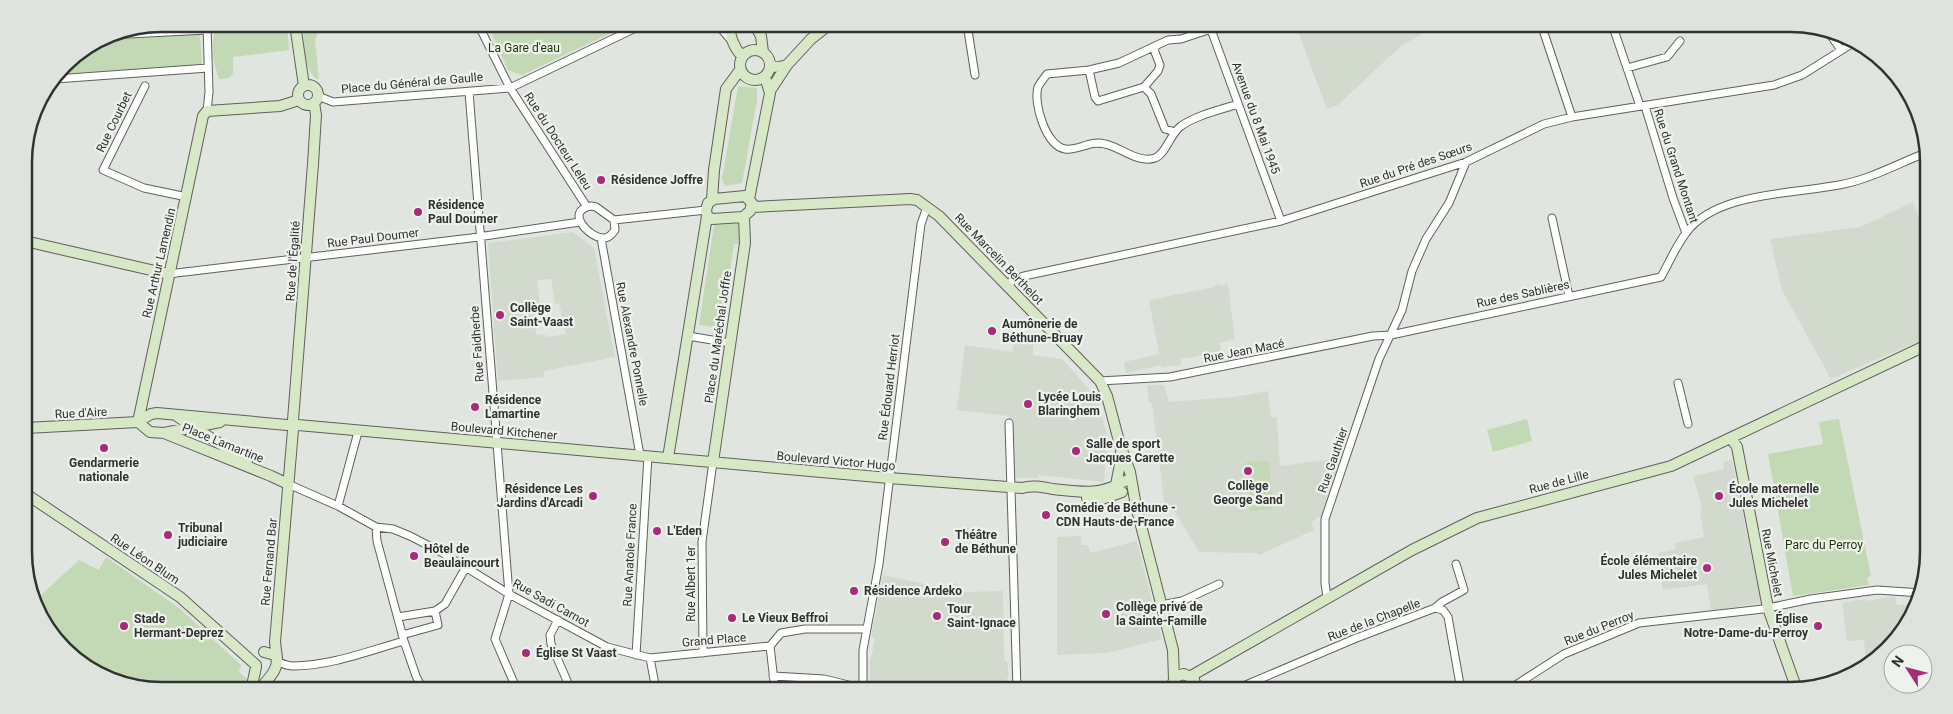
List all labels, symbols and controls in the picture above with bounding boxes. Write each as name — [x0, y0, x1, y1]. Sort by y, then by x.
park label: La Gare d'eau — [488, 41, 560, 55]
street label: Avenue du 8 Mai 1945 — [1229, 60, 1283, 176]
street label: Place du Général de Gaulle — [340, 70, 484, 96]
street label: Rue Courbet — [93, 89, 135, 155]
street label: Rue du Docteur Leleu — [521, 90, 595, 192]
street label: Rue du Grand Montant — [1651, 107, 1701, 225]
street label: Rue du Pré des Sœurs — [1358, 139, 1474, 191]
place label: Résidence Joffre — [611, 173, 704, 187]
marker: Résidence Joffre — [595, 174, 607, 186]
place label: Résidence Paul Doumer — [428, 198, 498, 226]
marker: Résidence Paul Doumer — [412, 206, 424, 218]
street label: Rue Arthur Lamendin — [140, 207, 178, 319]
street label: Rue Marcelin Berthelot — [952, 211, 1046, 307]
street label: Rue de l'Égalité — [282, 220, 303, 302]
street label: Rue Paul Doumer — [326, 225, 420, 251]
street label: Place du Maréchal Joffre — [702, 270, 734, 404]
street label: Rue des Sablières — [1475, 277, 1571, 311]
street label: Rue Alexandre Ponnelle — [613, 281, 651, 407]
place label: Collège Saint-Vaast — [510, 301, 573, 329]
street label: Rue Faidherbe — [467, 306, 487, 382]
marker: Collège Saint-Vaast — [494, 309, 506, 321]
place label: Aumônerie de Béthune-Bruay — [1002, 317, 1084, 345]
marker: Aumônerie de Béthune-Bruay — [986, 325, 998, 337]
street label: Rue Édouard Herriot — [875, 333, 902, 441]
street label: Rue Jean Macé — [1202, 336, 1286, 366]
place label: Lycée Louis Blaringhem — [1038, 390, 1101, 418]
place label: Résidence Lamartine — [485, 393, 542, 421]
marker: Lycée Louis Blaringhem — [1022, 398, 1034, 410]
marker: Résidence Lamartine — [469, 401, 481, 413]
street label: Rue d'Aire — [54, 405, 108, 421]
street label: Boulevard Kitchener — [450, 419, 558, 443]
street label: Place Lamartine — [180, 420, 266, 466]
street label: Rue Gauthier — [1315, 425, 1351, 495]
place label: Salle de sport Jacques Carette — [1086, 437, 1175, 465]
marker: Gendarmerie nationale — [98, 442, 110, 454]
marker: Salle de sport Jacques Carette — [1070, 445, 1082, 457]
street label: Boulevard Victor Hugo — [776, 449, 896, 473]
place label: Gendarmerie nationale — [69, 456, 139, 484]
marker: Collège George Sand — [1242, 465, 1254, 477]
street label: Rue de Lille — [1528, 467, 1590, 497]
place label: Collège George Sand — [1213, 479, 1283, 507]
place label: École maternelle Jules Michelet — [1729, 481, 1820, 510]
place label: Résidence Les Jardins d'Arcadi — [497, 482, 583, 510]
marker: Résidence Les Jardins d'Arcadi — [587, 490, 599, 502]
marker: École maternelle Jules Michelet — [1713, 490, 1725, 502]
place label: Comédie de Béthune - CDN Hauts-de-France — [1056, 501, 1176, 529]
street label: Rue Anatole France — [620, 503, 640, 607]
marker: Comédie de Béthune - CDN Hauts-de-France — [1040, 509, 1052, 521]
street label: Rue Fernand Bar — [258, 518, 280, 606]
place label: Tribunal judiciaire — [177, 521, 228, 549]
place label: L'Eden — [667, 524, 702, 538]
marker: L'Eden — [651, 525, 663, 537]
place label: Théâtre de Béthune — [955, 528, 1017, 556]
street label: Rue Michelet — [1759, 528, 1785, 598]
marker: Tribunal judiciaire — [162, 529, 174, 541]
street label: Rue Léon Blum — [108, 531, 182, 587]
marker: Théâtre de Béthune — [939, 536, 951, 548]
park label: Parc du Perroy — [1785, 538, 1863, 552]
place label: Hôtel de Beaulaincourt — [424, 542, 499, 570]
street label: Rue Albert 1er — [684, 546, 698, 622]
marker: Hôtel de Beaulaincourt — [408, 550, 420, 562]
place label: École élémentaire Jules Michelet — [1601, 553, 1698, 582]
marker: École élémentaire Jules Michelet — [1701, 562, 1713, 574]
street label: Rue Sadi Carnot — [510, 576, 592, 630]
place label: Résidence Ardeko — [864, 584, 962, 598]
marker: Résidence Ardeko — [848, 585, 860, 597]
street label: Rue de la Chapelle — [1326, 596, 1422, 644]
place label: Collège privé de la Sainte-Famille — [1116, 600, 1207, 628]
place label: Tour Saint-Ignace — [947, 602, 1016, 630]
marker: Collège privé de la Sainte-Famille — [1100, 608, 1112, 620]
street label: Rue du Perroy — [1562, 608, 1636, 648]
marker: Tour Saint-Ignace — [931, 610, 943, 622]
place label: Le Vieux Beffroi — [742, 611, 828, 625]
place label: Église Notre-Dame-du-Perroy — [1684, 611, 1809, 640]
place label: Stade Hermant-Deprez — [134, 612, 224, 640]
marker: Le Vieux Beffroi — [726, 612, 738, 624]
marker: Stade Hermant-Deprez — [118, 620, 130, 632]
marker: Église Notre-Dame-du-Perroy — [1812, 620, 1824, 632]
street label: Grand Place — [681, 630, 747, 650]
north arrow — [1883, 644, 1933, 694]
place label: Église St Vaast — [536, 645, 617, 660]
marker: Église St Vaast — [520, 647, 532, 659]
text: N — [1888, 653, 1907, 670]

